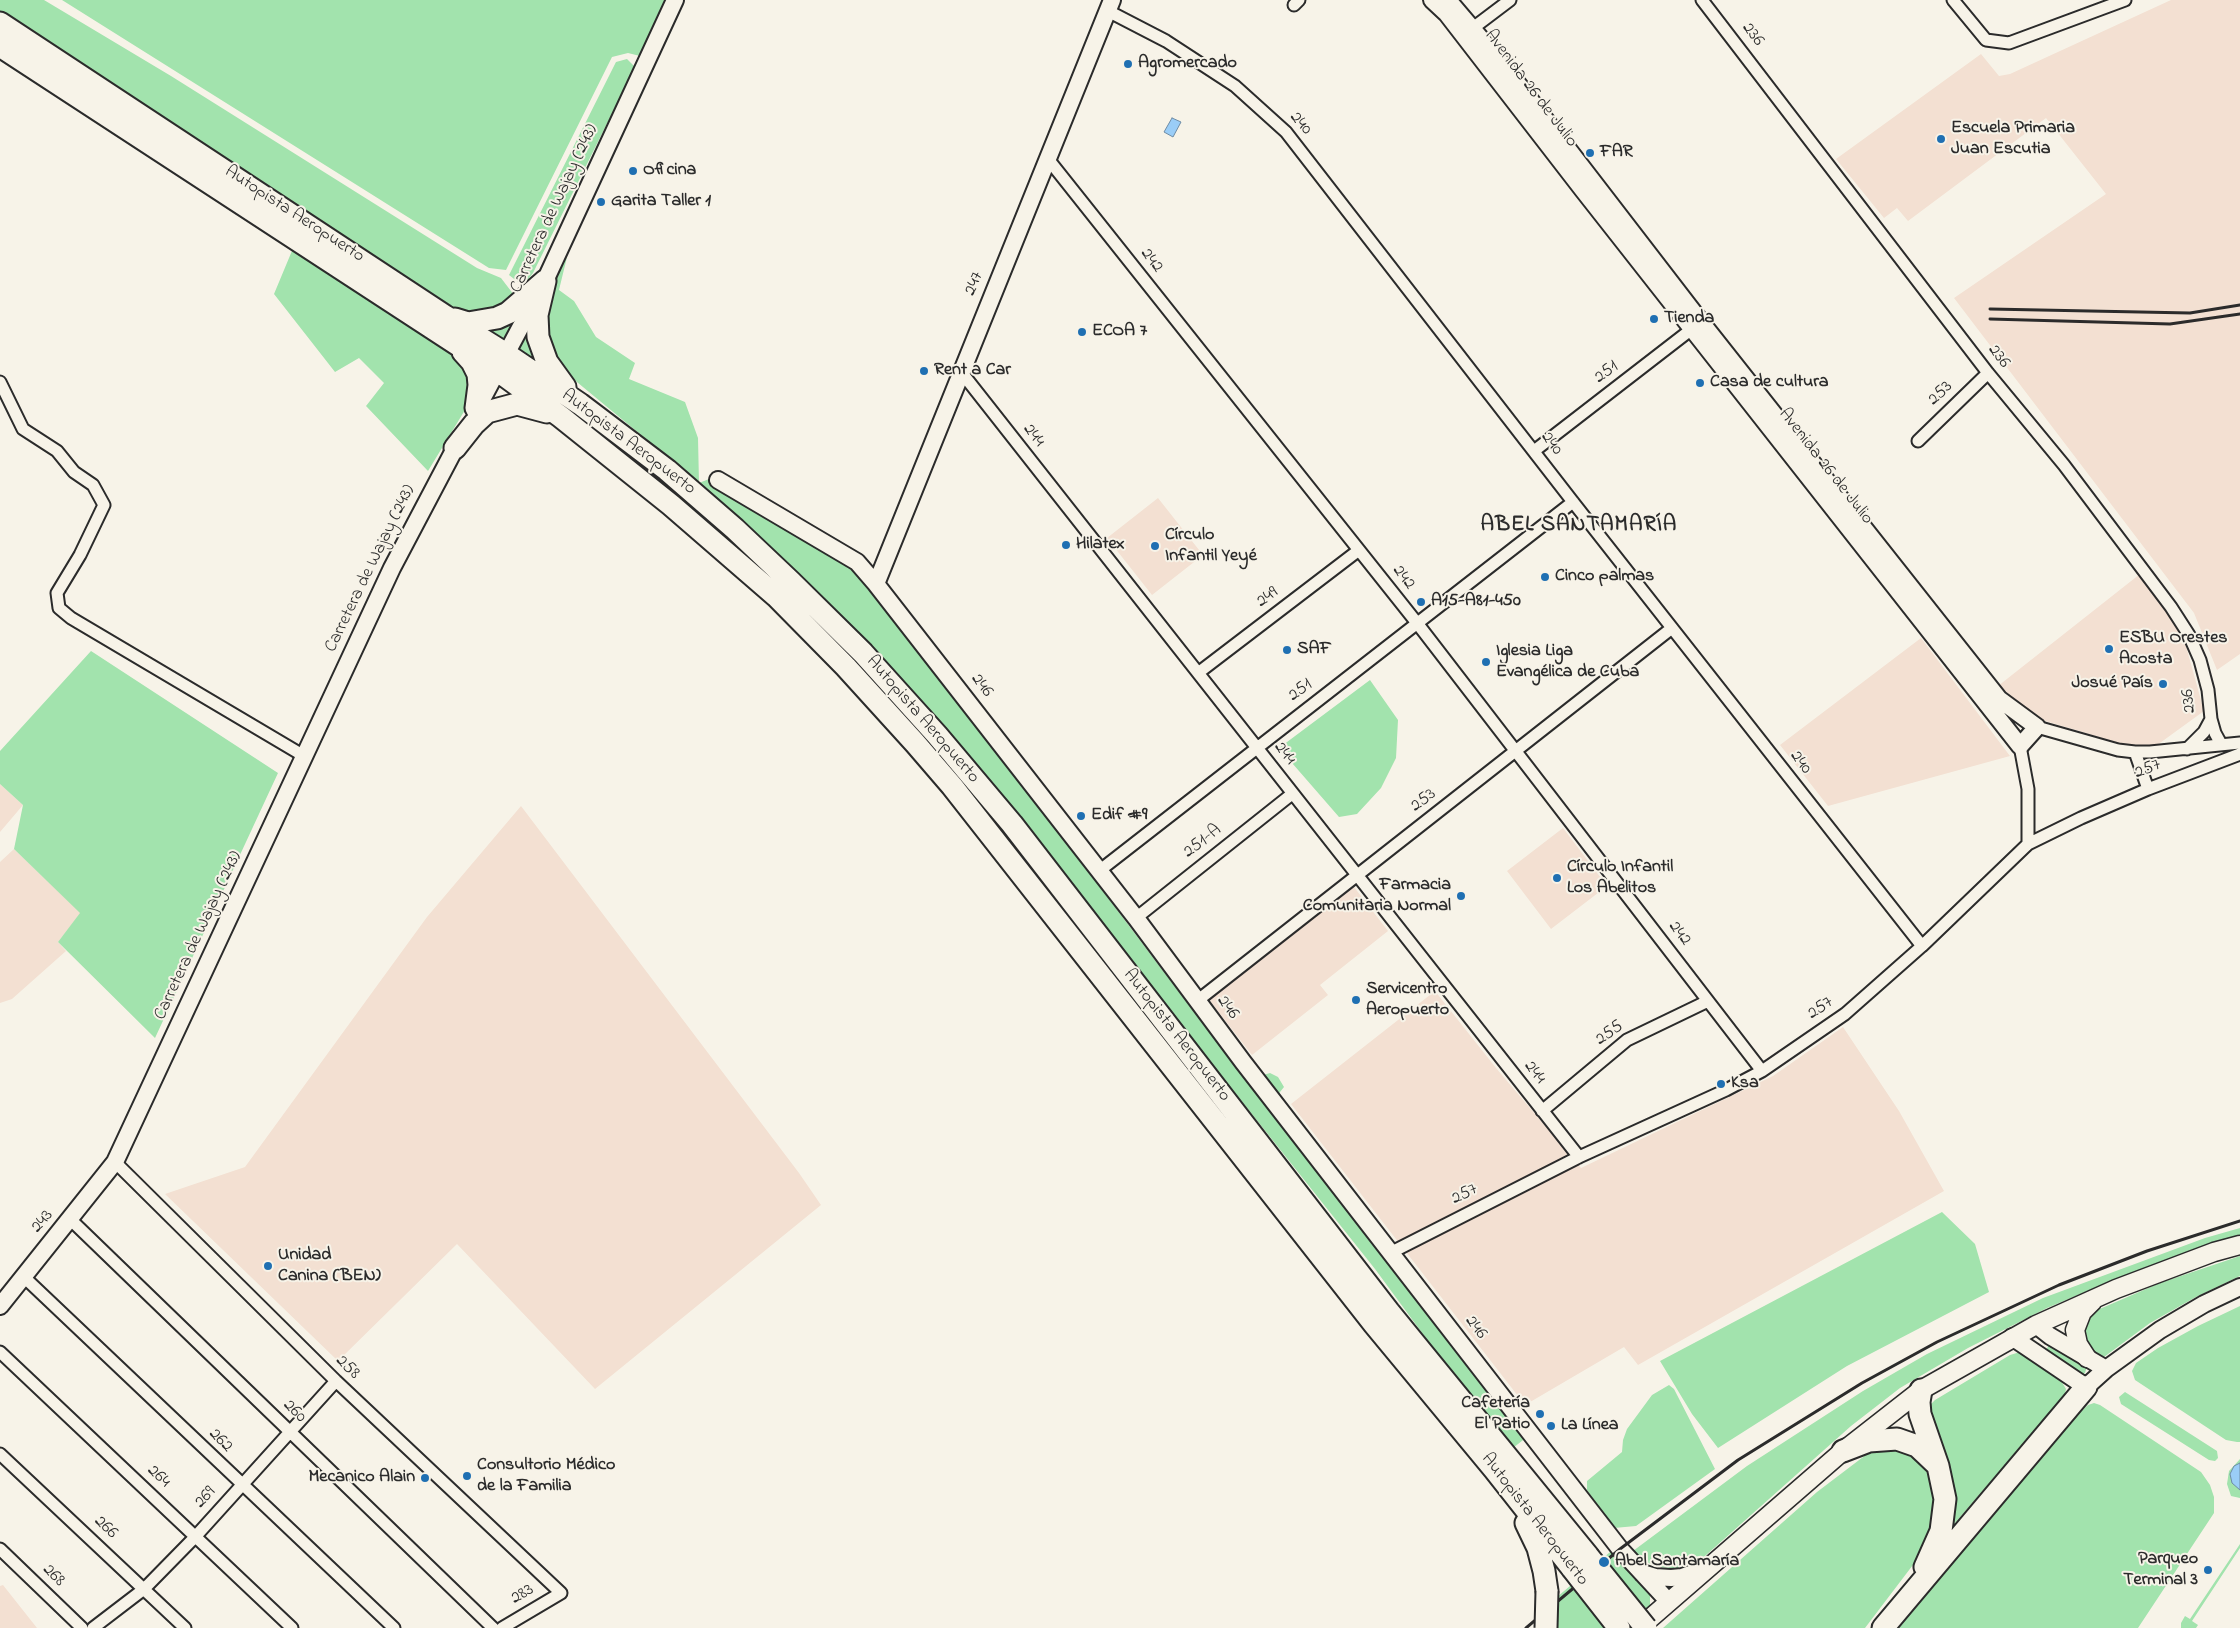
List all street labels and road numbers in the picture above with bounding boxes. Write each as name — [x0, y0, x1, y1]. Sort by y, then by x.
street label: 236 — [1736, 19, 1768, 51]
street label: Avenida 26 de Julio — [1479, 26, 1581, 152]
street label: 240 — [1284, 108, 1316, 140]
street label: Carretera de Wajay (243) — [506, 121, 604, 297]
street label: Autopista Aeropuerto — [220, 162, 368, 268]
street label: 242 — [1135, 244, 1167, 278]
street label: 247 — [961, 269, 989, 299]
street label: 236 — [1982, 341, 2014, 373]
street label: 251 — [1591, 357, 1623, 389]
street label: 253 — [1924, 377, 1958, 411]
street label: Autopista Aeropuerto — [557, 386, 699, 500]
street label: Avenida 26 de Julio — [1773, 404, 1877, 530]
street label: 244 — [1017, 420, 1049, 452]
street label: 240 — [1535, 428, 1567, 460]
street label: Carretera de Wajay (243) — [321, 482, 421, 656]
street label: 242 — [1387, 561, 1419, 595]
street label: 249 — [1253, 583, 1283, 613]
street label: Autopista Aeropuerto — [861, 652, 983, 788]
street label: 246 — [965, 670, 997, 702]
street label: 251 — [1285, 675, 1317, 707]
street label: 236 — [2178, 688, 2202, 714]
street label: 244 — [1268, 738, 1300, 770]
street label: 240 — [1784, 747, 1816, 779]
street label: 257 — [2132, 755, 2164, 785]
street label: 253 — [1407, 784, 1441, 818]
street label: 251-A — [1179, 820, 1227, 864]
street label: Carretera de Wajay (243) — [150, 848, 248, 1024]
street label: 242 — [1663, 917, 1695, 951]
street label: Autopista Aeropuerto — [1118, 965, 1234, 1107]
street label: 246 — [1211, 992, 1243, 1024]
street label: 257 — [1804, 993, 1838, 1025]
street label: 255 — [1592, 1017, 1628, 1051]
street label: 244 — [1518, 1057, 1550, 1089]
street label: 257 — [1448, 1179, 1482, 1211]
street label: 243 — [27, 1206, 59, 1238]
street label: 246 — [1459, 1312, 1491, 1344]
street label: 258 — [330, 1351, 364, 1385]
street label: 260 — [278, 1396, 310, 1428]
street label: 262 — [203, 1424, 237, 1458]
street label: Autopista Aeropuerto — [1476, 1449, 1592, 1591]
street label: 264 — [142, 1461, 174, 1493]
street label: 269 — [191, 1482, 221, 1514]
street label: 266 — [89, 1512, 121, 1544]
street label: 268 — [37, 1560, 69, 1592]
street label: 283 — [508, 1580, 538, 1610]

